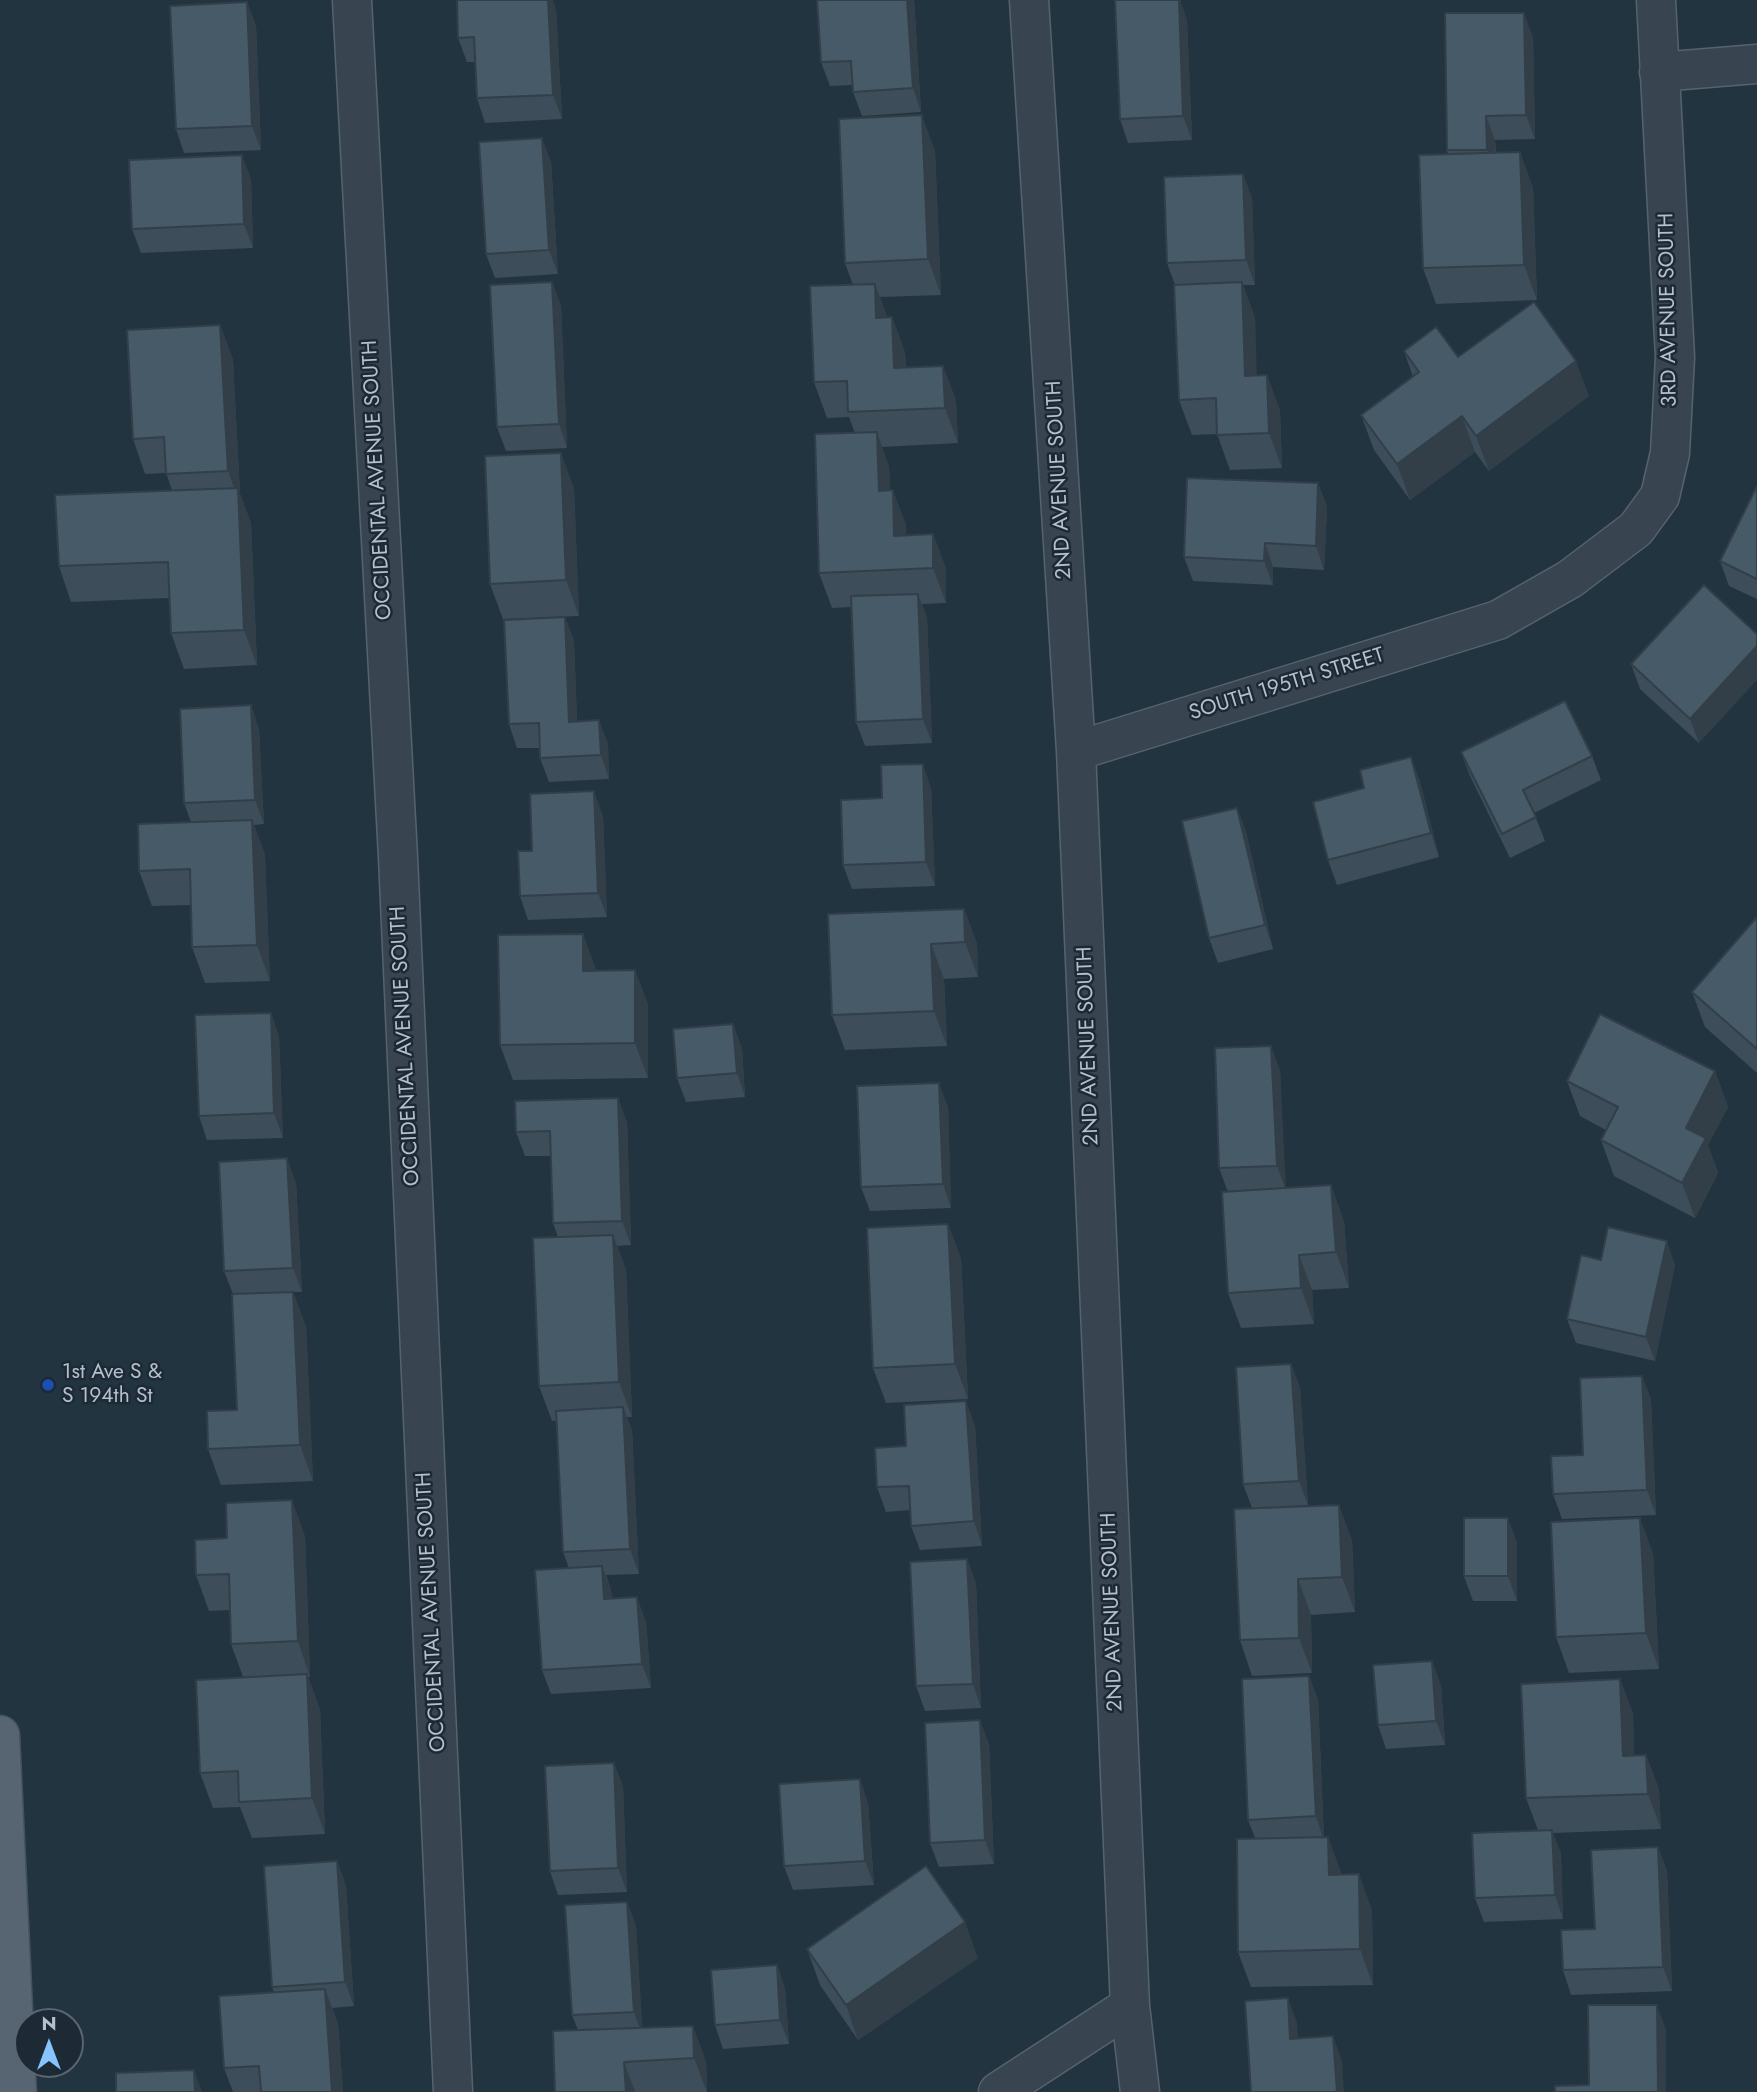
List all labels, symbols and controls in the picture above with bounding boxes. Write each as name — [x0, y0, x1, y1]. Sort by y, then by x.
street label: 3RD AVENUE SOUTH — [1655, 213, 1683, 407]
street label: OCCIDENTAL AVENUE SOUTH — [358, 339, 398, 621]
street label: 2ND AVENUE SOUTH — [1042, 380, 1078, 580]
street label: SOUTH 195TH STREET — [1186, 643, 1388, 727]
street label: OCCIDENTAL AVENUE SOUTH — [386, 905, 426, 1187]
street label: 2ND AVENUE SOUTH — [1073, 946, 1105, 1146]
place label: 1st Ave S & S 194th St — [62, 1360, 162, 1410]
marker: 1st Ave S & S 194th St — [40, 1377, 56, 1393]
street label: OCCIDENTAL AVENUE SOUTH — [412, 1471, 452, 1753]
street label: 2ND AVENUE SOUTH — [1097, 1512, 1129, 1712]
north arrow — [14, 2008, 84, 2078]
text: N — [41, 2010, 57, 2037]

